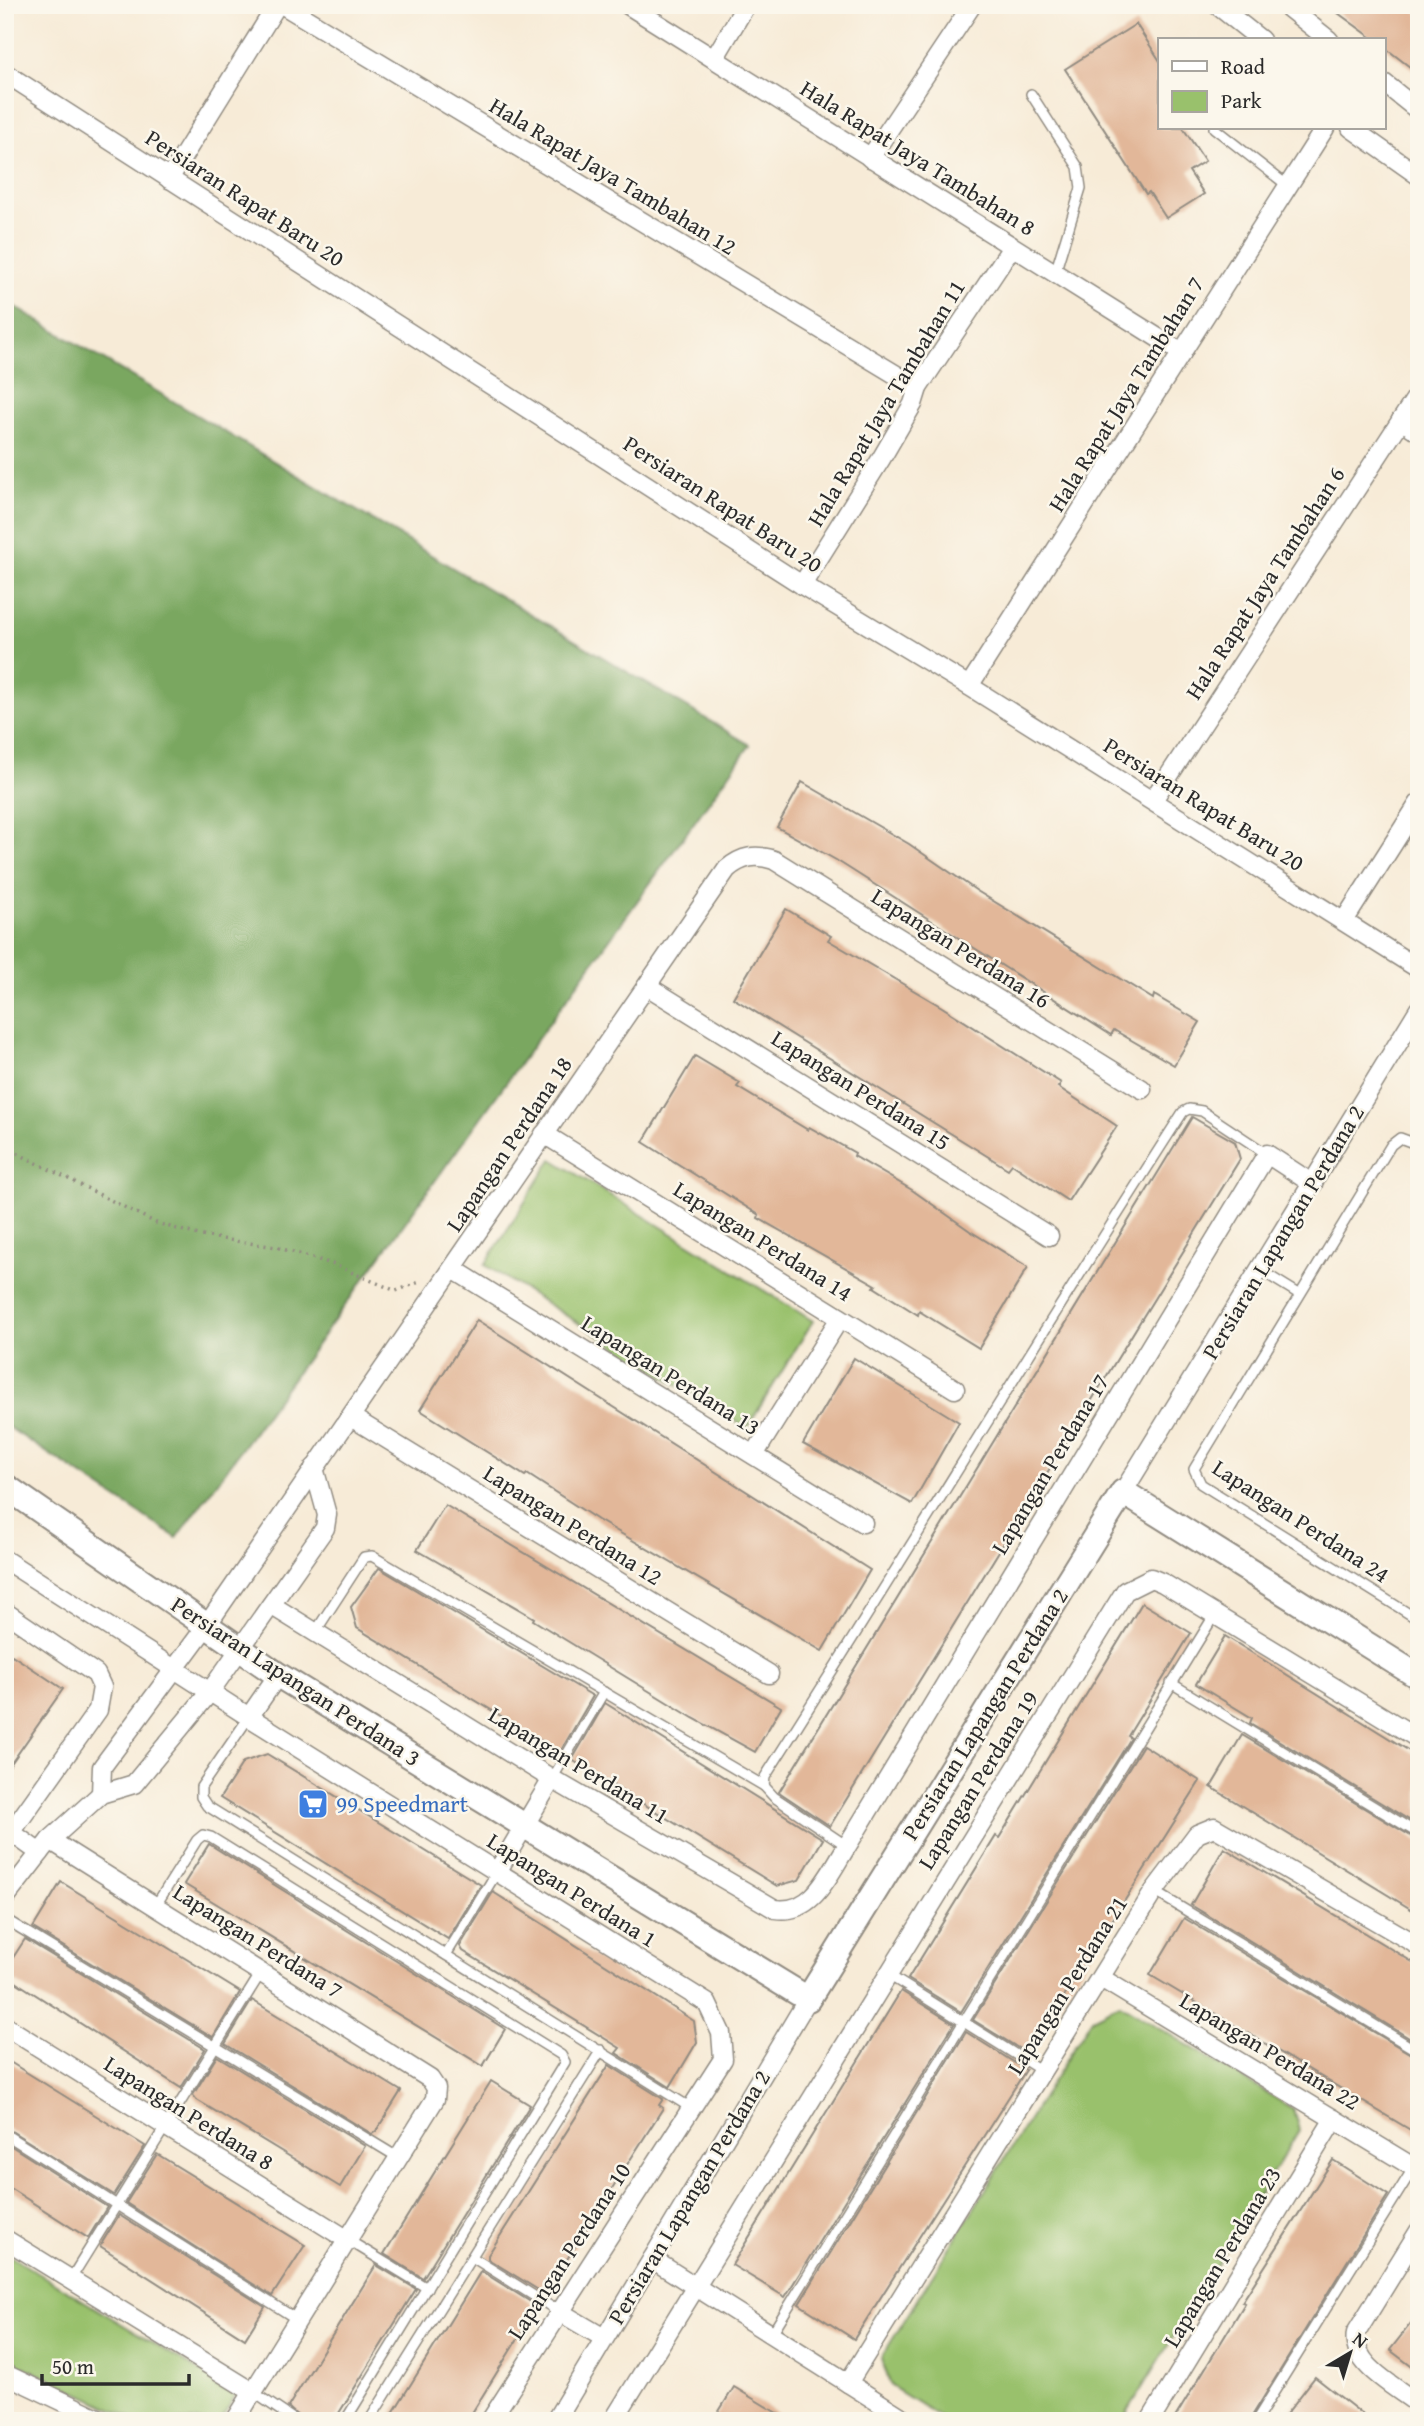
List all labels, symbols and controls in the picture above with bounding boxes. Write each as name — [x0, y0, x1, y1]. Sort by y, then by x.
legend — [1158, 38, 1386, 130]
text: Road — [1221, 51, 1266, 82]
street label: Hala Rapat Jaya Tambahan 8 — [794, 72, 1042, 244]
text: Park — [1221, 85, 1262, 116]
street label: Hala Rapat Jaya Tambahan 12 — [484, 89, 743, 262]
street label: Persiaran Rapat Baru 20 — [139, 121, 351, 274]
street label: Hala Rapat Jaya Tambahan 7 — [1040, 270, 1212, 518]
street label: Hala Rapat Jaya Tambahan 11 — [799, 273, 972, 532]
street label: Persiaran Rapat Baru 20 — [617, 427, 829, 580]
street label: Hala Rapat Jaya Tambahan 6 — [1177, 460, 1352, 706]
street label: Persiaran Rapat Baru 20 — [1098, 728, 1311, 879]
street label: Lapangan Perdana 16 — [866, 879, 1057, 1016]
street label: Lapangan Perdana 15 — [766, 1021, 957, 1158]
street label: Lapangan Perdana 18 — [438, 1049, 580, 1238]
street label: Persiaran Lapangan Perdana 2 — [1193, 1098, 1372, 1365]
street label: Lapangan Perdana 14 — [668, 1172, 859, 1309]
street label: Lapangan Perdana 13 — [576, 1306, 767, 1443]
street label: Lapangan Perdana 17 — [983, 1367, 1117, 1560]
street label: Lapangan Perdana 24 — [1206, 1451, 1396, 1590]
street label: Lapangan Perdana 12 — [478, 1456, 669, 1593]
street label: Persiaran Lapangan Perdana 2 — [893, 1581, 1076, 1846]
street label: Persiaran Lapangan Perdana 3 — [165, 1587, 427, 1774]
street label: Lapangan Perdana 19 — [909, 1684, 1046, 1875]
street label: Lapangan Perdana 11 — [483, 1698, 676, 1832]
supermarket icon: 99 Speedmart — [296, 1787, 330, 1821]
place label: 99 Speedmart — [336, 1787, 468, 1820]
street label: Lapangan Perdana 1 — [481, 1824, 663, 1955]
street label: Lapangan Perdana 7 — [167, 1875, 349, 2006]
street label: Lapangan Perdana 21 — [998, 1889, 1135, 2080]
street label: Lapangan Perdana 22 — [1174, 1984, 1367, 2118]
street label: Lapangan Perdana 8 — [98, 2047, 280, 2178]
street label: Persiaran Lapangan Perdana 2 — [599, 2063, 778, 2330]
street label: Lapangan Perdana 10 — [499, 2156, 638, 2346]
street label: Lapangan Perdana 23 — [1155, 2160, 1289, 2353]
north arrow — [1316, 2318, 1386, 2388]
text: N — [1347, 2325, 1374, 2355]
scale bar — [42, 2342, 189, 2386]
text: 50 m — [52, 2351, 94, 2382]

